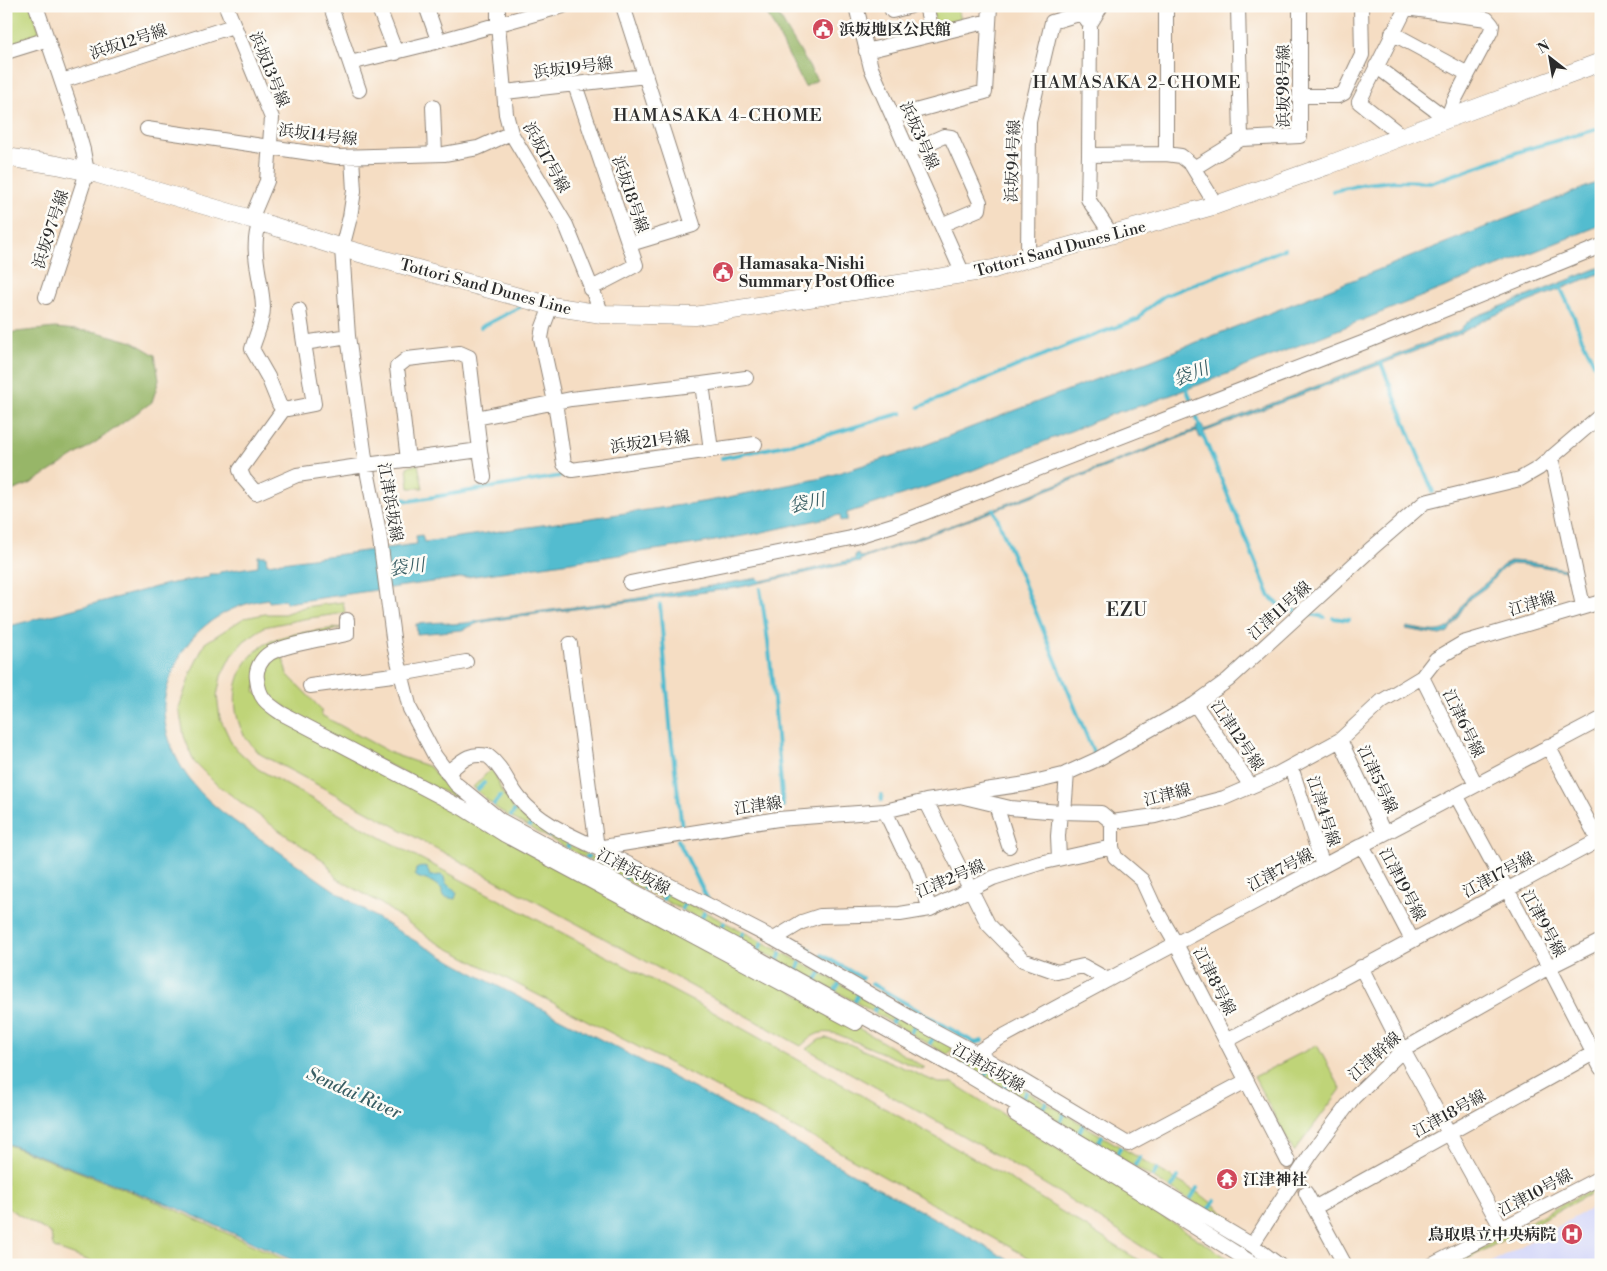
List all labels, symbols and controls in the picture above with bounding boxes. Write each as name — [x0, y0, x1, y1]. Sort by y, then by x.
public building icon: 浜坂地区公民館 — [811, 17, 835, 41]
street label: 浜坂12号線 — [87, 20, 170, 64]
place label: 浜坂地区公民館 — [839, 20, 951, 40]
street label: 浜坂13号線 — [245, 29, 293, 110]
north arrow — [1524, 32, 1574, 82]
text: N — [1534, 37, 1553, 58]
street label: 浜坂98号線 — [1274, 44, 1294, 128]
street label: 浜坂19号線 — [532, 53, 614, 83]
district label: HAMASAKA 2-CHOME — [1032, 71, 1242, 94]
street label: 浜坂3号線 — [895, 98, 943, 173]
district label: HAMASAKA 4-CHOME — [613, 104, 823, 127]
street label: 浜坂17号線 — [518, 118, 574, 197]
street label: 浜坂94号線 — [1002, 119, 1024, 203]
street label: 浜坂14号線 — [277, 120, 359, 150]
street label: 浜坂18号線 — [608, 153, 653, 236]
street label: 浜坂97号線 — [29, 187, 73, 271]
street label: Tottori Sand Dunes Line — [972, 216, 1148, 282]
street label: Tottori Sand Dunes Line — [398, 254, 574, 320]
place label: Hamasaka-Nishi Summary Post Office — [739, 254, 895, 292]
public building icon: Hamasaka-Nishi Summary Post Office — [711, 260, 735, 284]
water label: 袋川 — [1170, 357, 1214, 392]
street label: 浜坂21号線 — [609, 427, 691, 457]
street label: 江津浜坂線 — [373, 461, 407, 543]
water label: 袋川 — [787, 488, 829, 518]
water label: 袋川 — [388, 553, 428, 581]
street label: 江津11号線 — [1244, 577, 1315, 644]
street label: 江津線 — [1506, 587, 1558, 621]
district label: EZU — [1106, 598, 1148, 622]
street label: 江津6号線 — [1438, 686, 1488, 761]
street label: 江津12号線 — [1206, 697, 1268, 774]
street label: 江津5号線 — [1353, 742, 1402, 817]
street label: 江津4号線 — [1302, 773, 1344, 849]
street label: 江津線 — [1142, 779, 1193, 810]
street label: 江津線 — [733, 793, 783, 819]
street label: 江津浜坂線 — [594, 844, 674, 899]
street label: 江津7号線 — [1244, 844, 1317, 896]
street label: 江津19号線 — [1375, 844, 1430, 924]
street label: 江津17号線 — [1459, 848, 1538, 902]
street label: 江津2号線 — [913, 855, 988, 902]
street label: 江津9号線 — [1517, 886, 1570, 961]
street label: 江津8号線 — [1188, 944, 1240, 1019]
street label: 江津幹線 — [1344, 1028, 1405, 1086]
street label: 江津浜坂線 — [949, 1039, 1028, 1097]
water label: Sendai River — [303, 1062, 405, 1125]
street label: 江津18号線 — [1409, 1086, 1489, 1142]
street label: 江津10号線 — [1495, 1165, 1576, 1221]
temple icon: 江津神社 — [1215, 1167, 1239, 1191]
place label: 江津神社 — [1243, 1170, 1307, 1190]
hospital icon: 鳥取県立中央病院 — [1560, 1222, 1584, 1246]
place label: 鳥取県立中央病院 — [1428, 1225, 1556, 1245]

